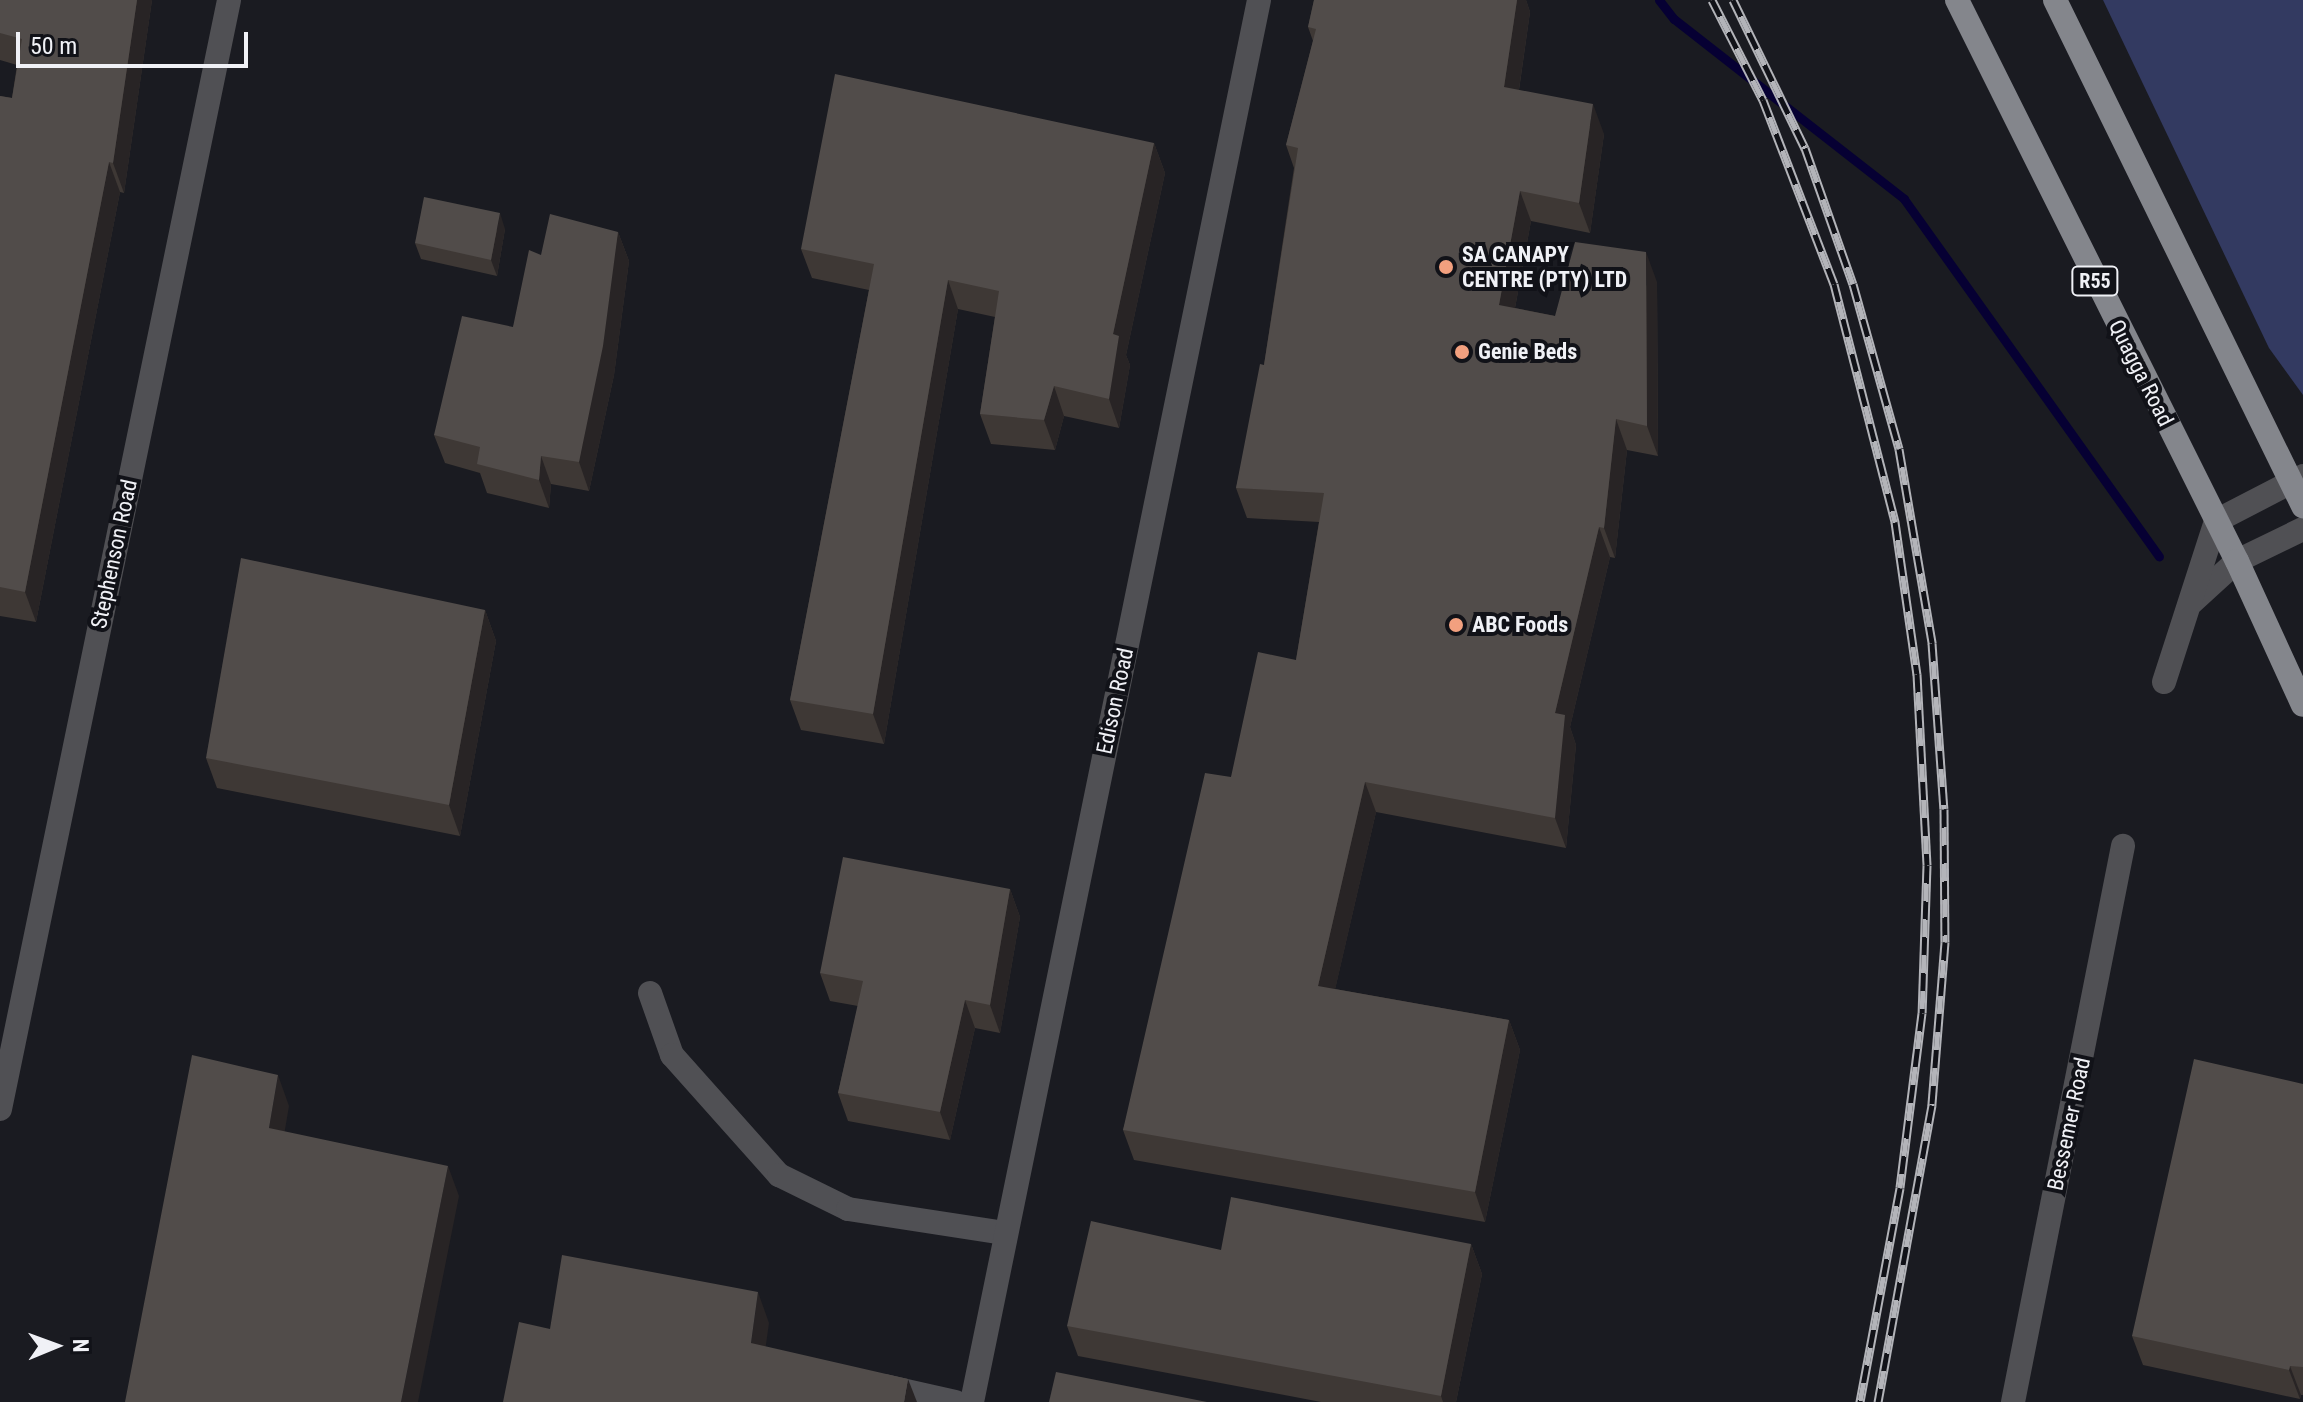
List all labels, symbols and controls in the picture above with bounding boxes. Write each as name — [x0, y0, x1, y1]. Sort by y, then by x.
scale bar — [20, 16, 252, 66]
text: 50 m — [30, 32, 77, 60]
place label: SA CANAPY CENTRE (PTY) LTD — [1462, 241, 1627, 292]
marker: SA CANAPY CENTRE (PTY) LTD — [1437, 258, 1455, 276]
road number: R55 — [2071, 265, 2119, 297]
street label: Quagga Road — [2103, 315, 2179, 431]
place label: Genie Beds — [1478, 339, 1577, 365]
marker: Genie Beds — [1453, 343, 1471, 361]
street label: Stephenson Road — [85, 477, 143, 631]
place label: ABC Foods — [1472, 612, 1568, 638]
marker: ABC Foods — [1447, 616, 1465, 634]
street label: Edison Road — [1091, 646, 1139, 756]
street label: Bessemer Road — [2042, 1055, 2096, 1193]
north arrow — [16, 1306, 96, 1386]
text: N — [68, 1339, 93, 1353]

